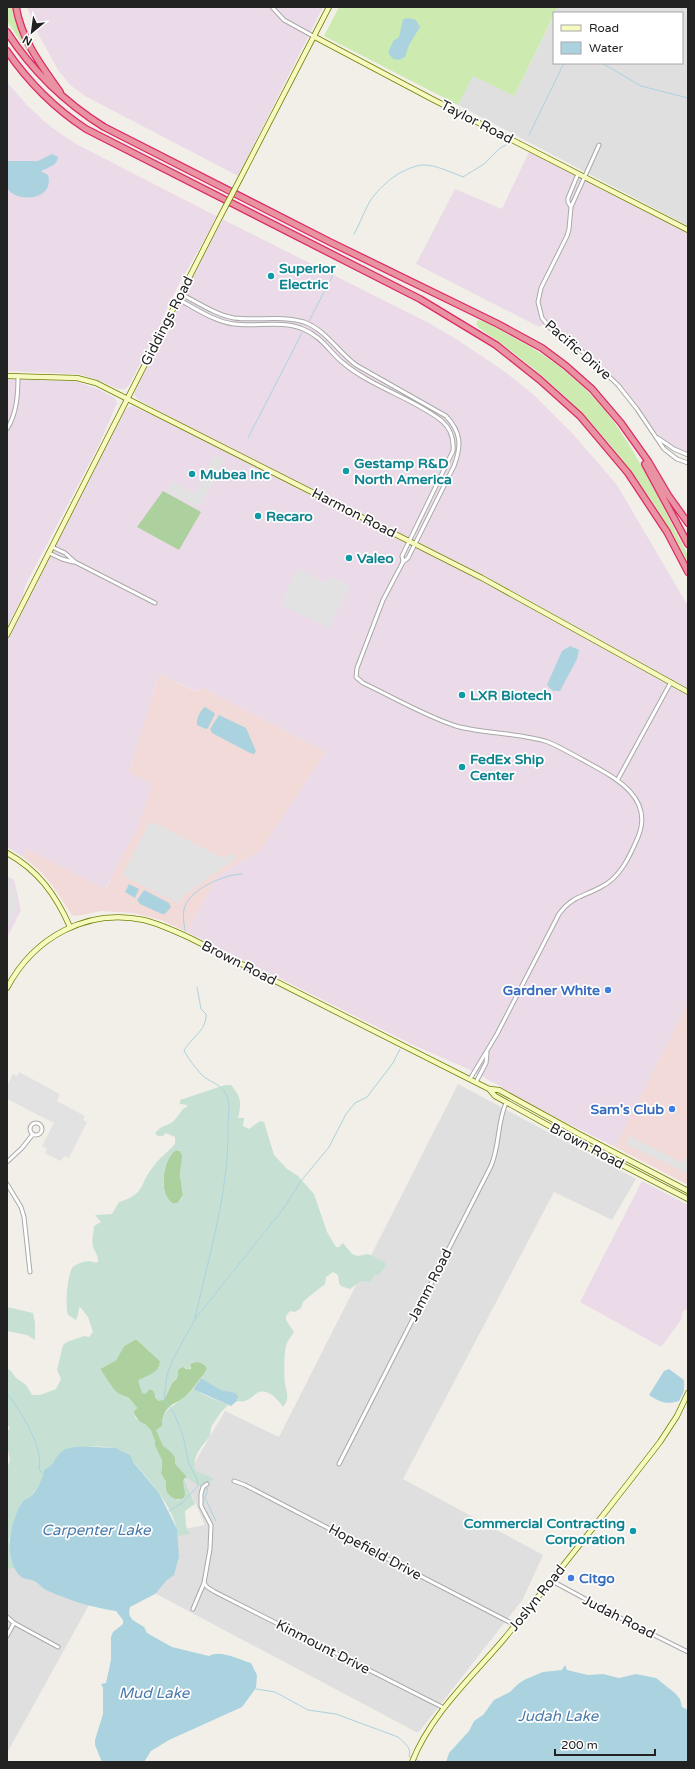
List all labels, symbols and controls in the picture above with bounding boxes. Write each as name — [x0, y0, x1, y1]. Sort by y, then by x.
north arrow — [12, 12, 52, 52]
legend — [553, 12, 683, 64]
text: Road — [589, 21, 619, 35]
text: N — [20, 32, 34, 48]
text: Water — [589, 41, 624, 55]
street label: Taylor Road — [438, 97, 516, 147]
place label: Superior Electric — [279, 260, 336, 293]
marker: Superior Electric — [266, 271, 276, 281]
street label: Giddings Road — [137, 273, 197, 369]
street label: Pacific Drive — [541, 317, 615, 383]
place label: Gestamp R&D North America — [354, 455, 452, 488]
place label: Mubea Inc — [200, 466, 271, 483]
marker: Gestamp R&D North America — [341, 466, 351, 476]
marker: Mubea Inc — [187, 469, 197, 479]
street label: Harmon Road — [309, 484, 399, 542]
place label: Recaro — [266, 508, 313, 525]
marker: Recaro — [253, 511, 263, 521]
place label: Valeo — [357, 550, 394, 567]
marker: Valeo — [344, 553, 354, 563]
place label: LXR Biotech — [470, 687, 552, 704]
marker: LXR Biotech — [457, 690, 467, 700]
place label: FedEx Ship Center — [470, 751, 544, 784]
marker: FedEx Ship Center — [457, 762, 467, 772]
street label: Brown Road — [199, 937, 279, 989]
place label: Gardner White — [503, 982, 600, 999]
marker: Gardner White — [603, 985, 613, 995]
place label: Sam's Club — [591, 1101, 664, 1118]
marker: Sam's Club — [667, 1104, 677, 1114]
street label: Brown Road — [547, 1119, 627, 1173]
street label: Jamm Road — [405, 1246, 455, 1324]
place label: Commercial Contracting Corporation — [464, 1515, 625, 1548]
street label: Hopefield Drive — [326, 1520, 424, 1584]
water label: Carpenter Lake — [42, 1521, 152, 1539]
marker: Commercial Contracting Corporation — [628, 1526, 638, 1536]
street label: Joslyn Road — [505, 1562, 569, 1634]
place label: Citgo — [579, 1570, 615, 1587]
marker: Citgo — [566, 1573, 576, 1583]
street label: Judah Road — [580, 1591, 658, 1643]
street label: Kinmount Drive — [273, 1616, 373, 1678]
water label: Mud Lake — [119, 1684, 191, 1702]
water label: Judah Lake — [518, 1707, 600, 1725]
scale bar — [555, 1731, 655, 1757]
text: 200 m — [561, 1738, 598, 1752]

